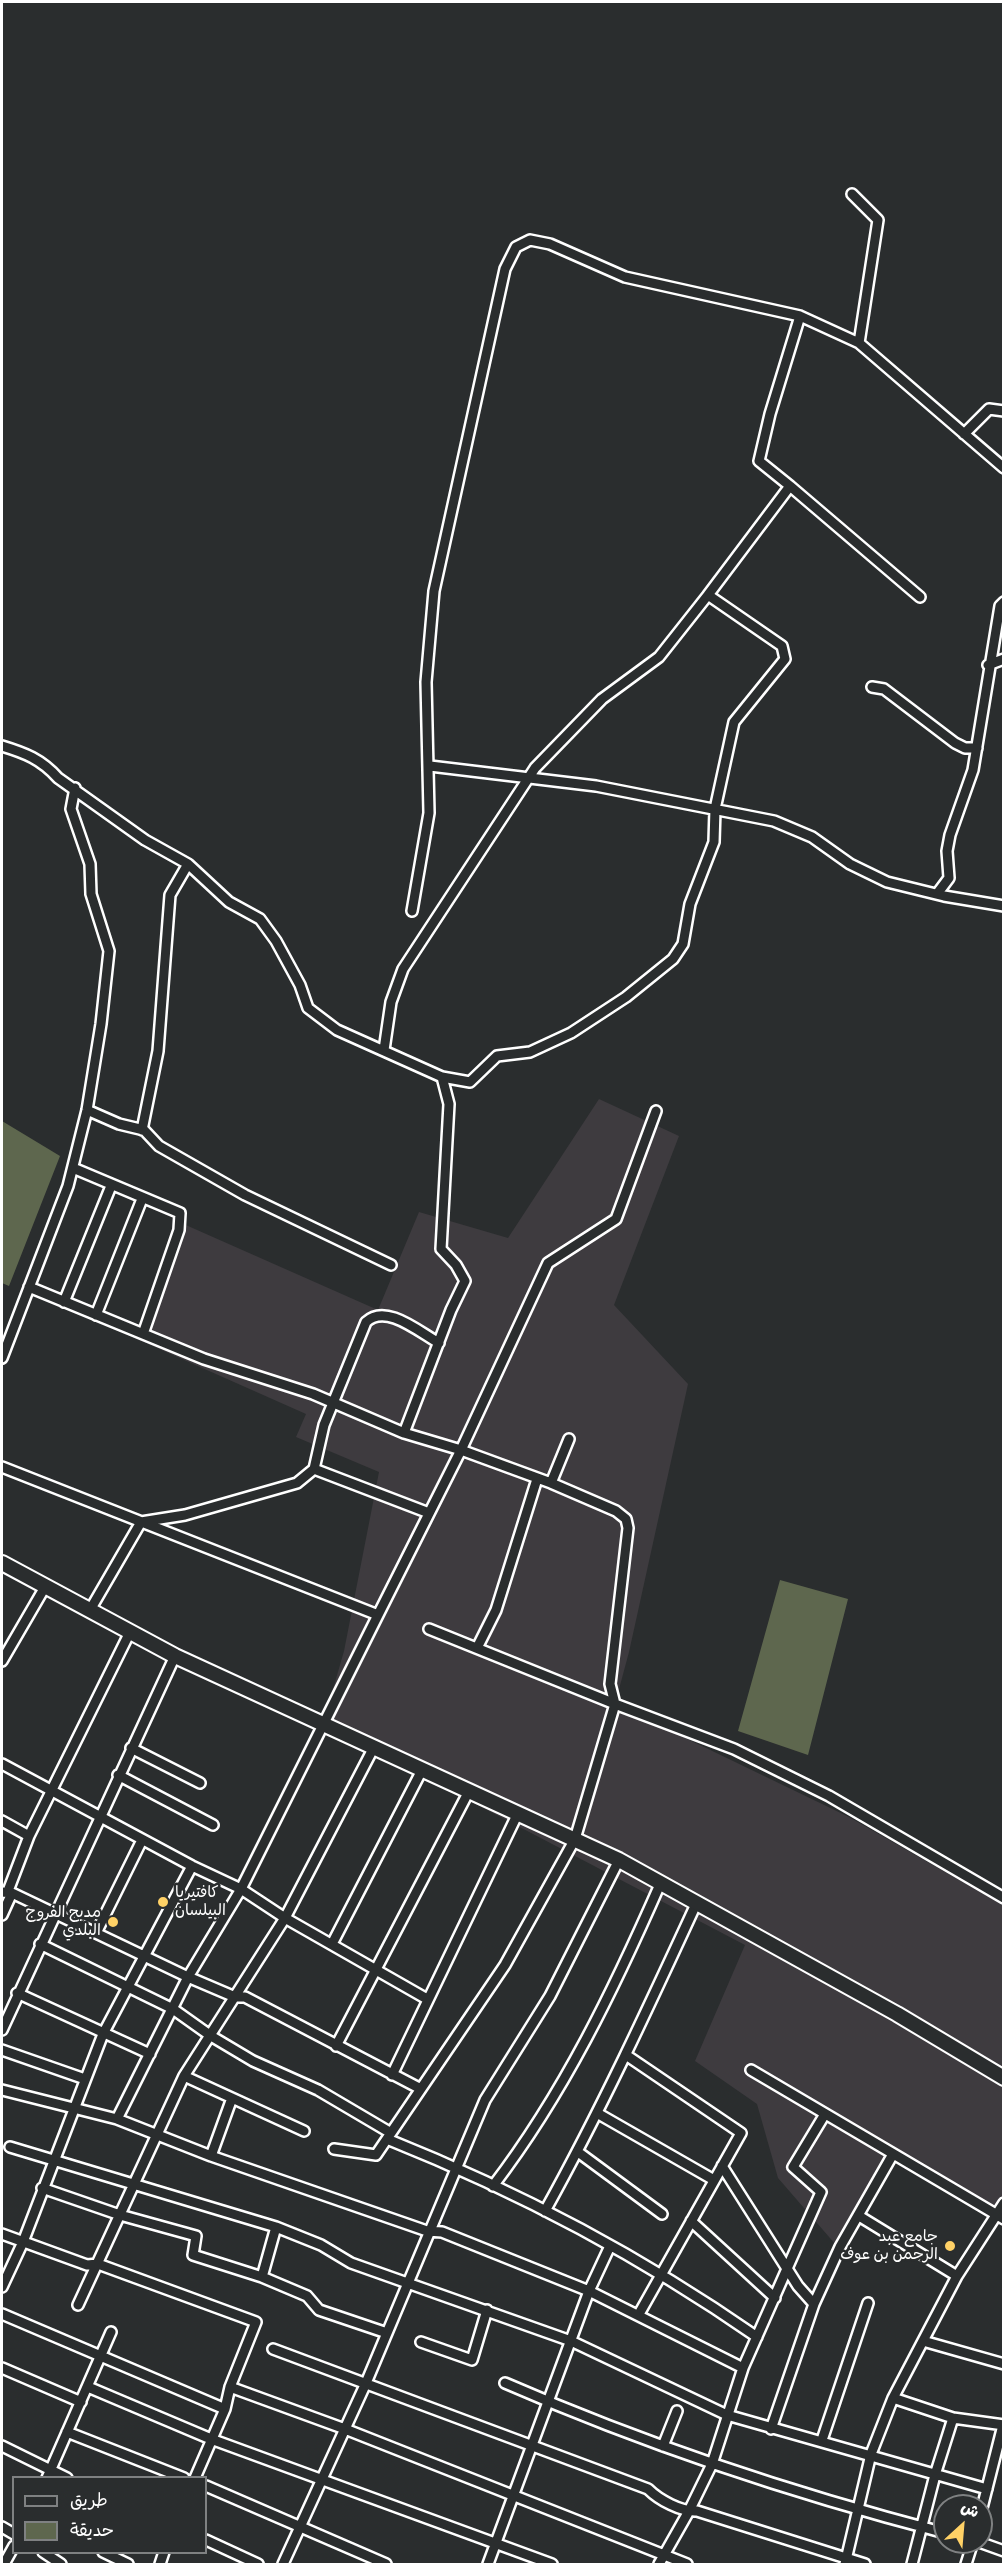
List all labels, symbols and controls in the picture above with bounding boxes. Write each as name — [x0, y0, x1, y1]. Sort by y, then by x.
place label: كافتيريا البيلسان — [175, 1883, 226, 1921]
marker: كافتيريا البيلسان — [156, 1895, 170, 1909]
place label: مدبح الفروج البلدي — [25, 1903, 101, 1941]
marker: مدبح الفروج البلدي — [106, 1915, 120, 1929]
place label: جامع عبد الرحمن بن عوف — [840, 2227, 938, 2265]
marker: جامع عبد الرحمن بن عوف — [943, 2239, 957, 2253]
legend — [12, 2476, 207, 2554]
text: طريق — [70, 2489, 108, 2512]
north arrow — [933, 2494, 993, 2554]
text: ش — [958, 2497, 982, 2522]
text: حديقة — [70, 2519, 114, 2542]

